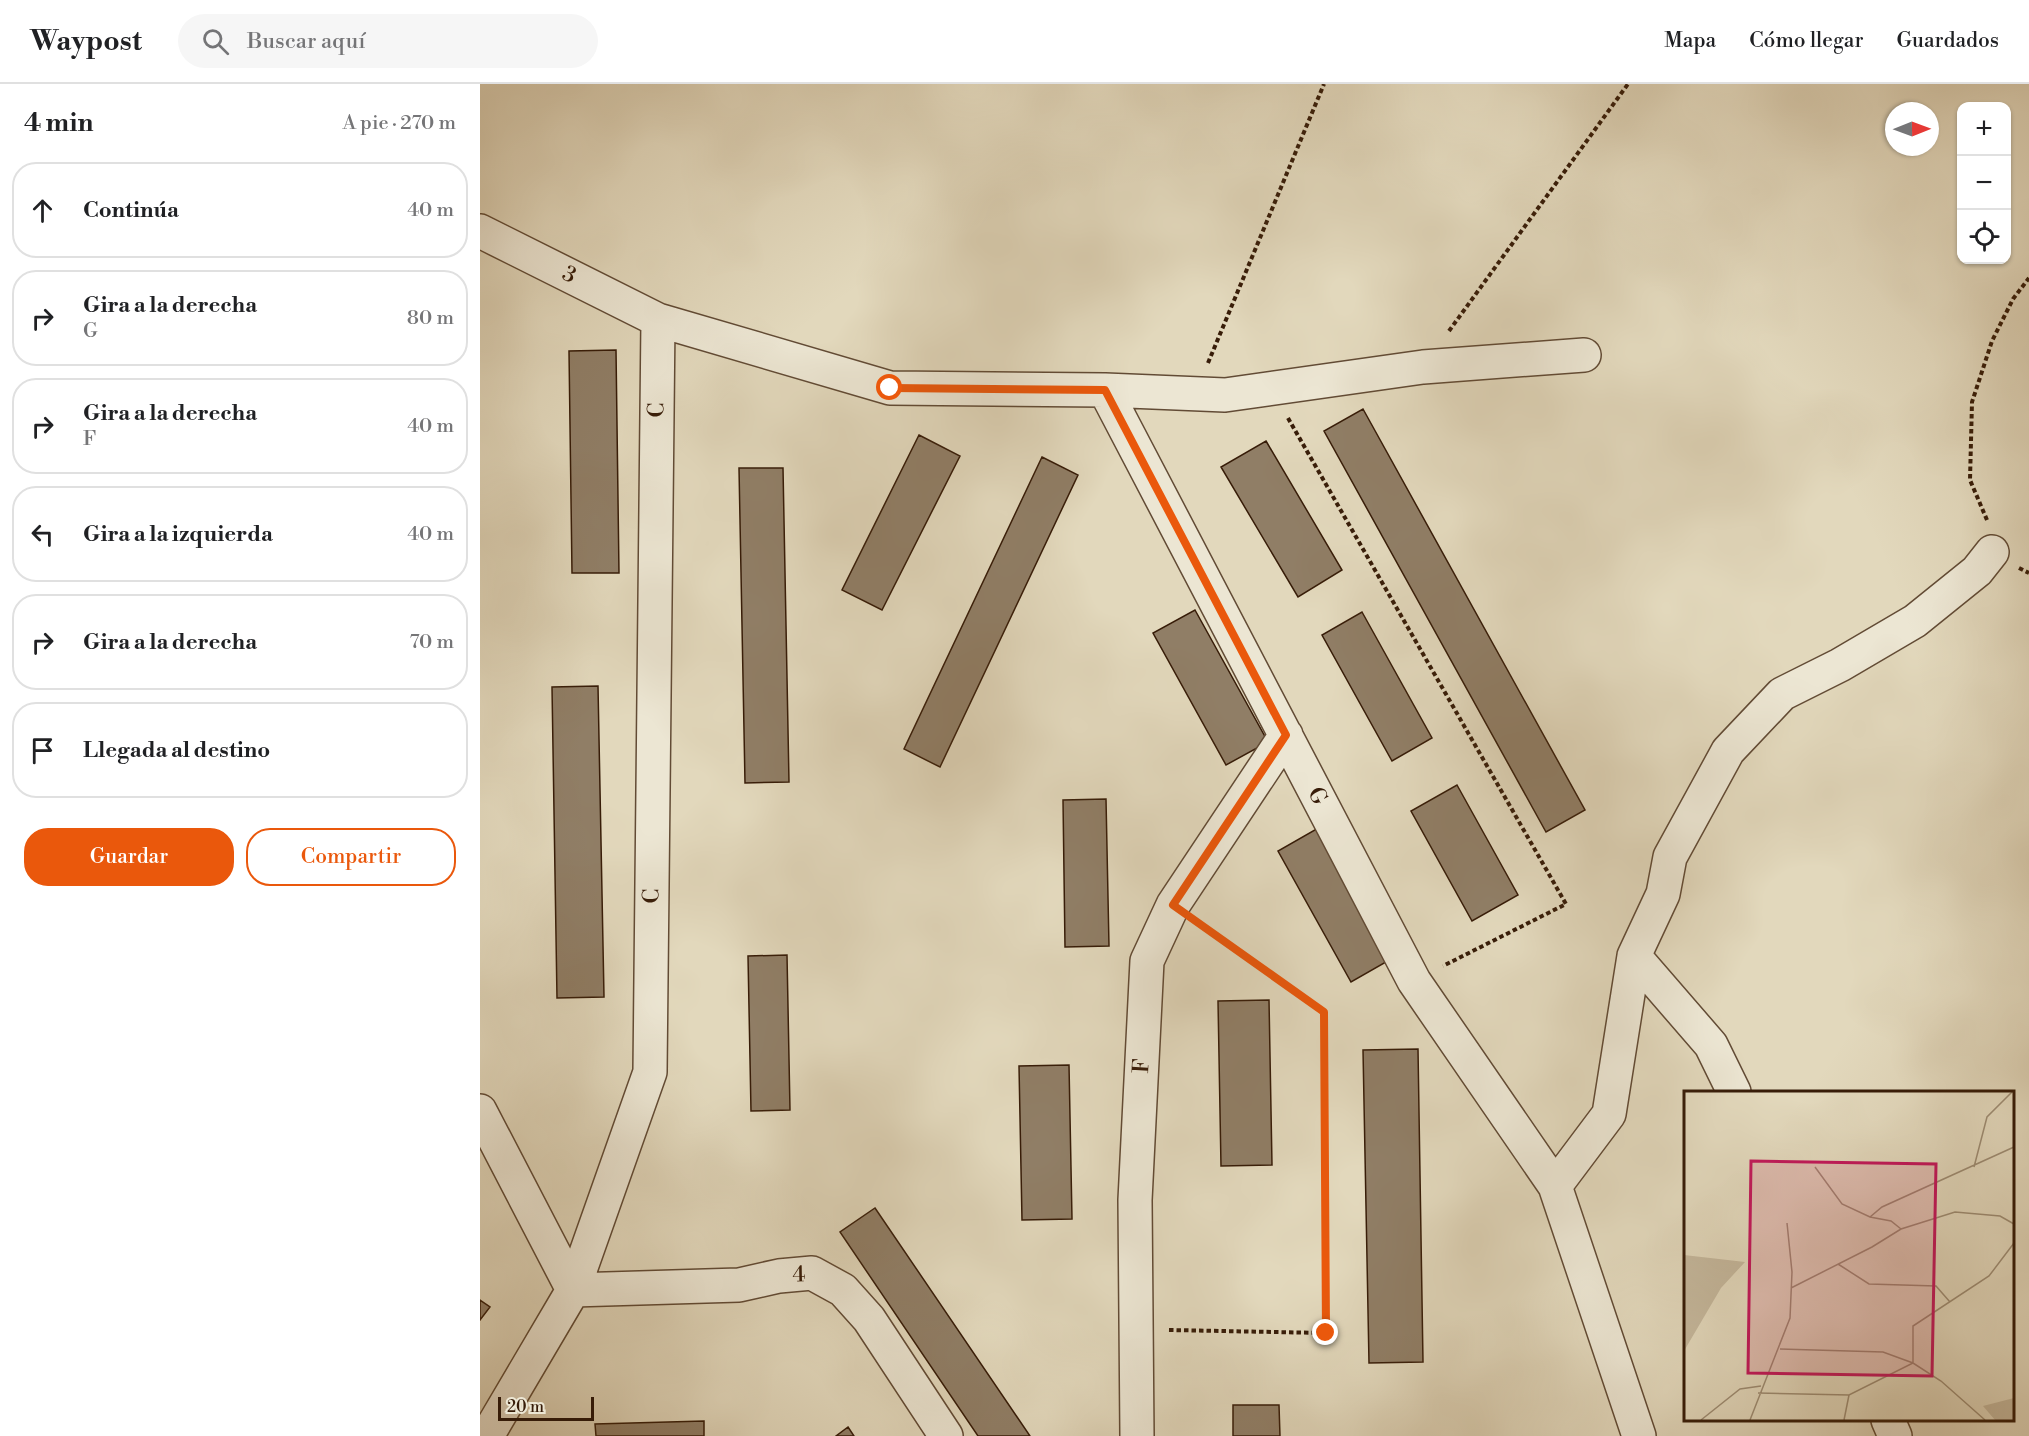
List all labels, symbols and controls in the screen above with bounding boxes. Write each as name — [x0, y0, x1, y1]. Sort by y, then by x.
search box — [178, 14, 598, 68]
text: Waypost — [30, 24, 142, 59]
icon: search — [199, 25, 232, 58]
text: Buscar aquí — [247, 28, 365, 55]
text: Mapa — [1664, 28, 1716, 54]
text: Cómo llegar — [1749, 28, 1864, 54]
text: Guardados — [1897, 28, 1999, 54]
north arrow — [1885, 102, 1939, 156]
map controls — [1957, 102, 2011, 264]
button: + — [1957, 102, 2011, 156]
text: 4 min — [24, 107, 94, 139]
text: A pie · 270 m — [343, 111, 456, 136]
button: − — [1957, 156, 2011, 210]
icon: ahead — [26, 194, 59, 227]
text: Continúa — [83, 197, 179, 224]
text: 40 m — [407, 198, 454, 223]
button: locate — [1957, 210, 2011, 264]
street label: 3 — [557, 260, 581, 290]
text: Gira a la derecha — [83, 292, 257, 319]
icon: right — [26, 302, 59, 335]
text: 80 m — [407, 306, 454, 331]
text: G — [83, 319, 98, 344]
route start — [876, 374, 902, 400]
text: Gira a la derecha — [83, 400, 257, 427]
street label: C — [643, 402, 671, 418]
icon: right — [26, 410, 59, 443]
text: 40 m — [407, 414, 454, 439]
text: F — [83, 427, 96, 452]
icon: left — [26, 518, 59, 551]
text: Gira a la izquierda — [83, 521, 273, 548]
text: 40 m — [407, 522, 454, 547]
icon: right — [26, 626, 59, 659]
text: Gira a la derecha — [83, 629, 257, 656]
text: 70 m — [410, 630, 454, 655]
icon: arrive — [26, 734, 59, 767]
text: Llegada al destino — [83, 737, 270, 764]
street label: G — [1301, 783, 1333, 809]
button: Guardar — [24, 828, 234, 886]
button: Compartir — [246, 828, 456, 886]
street label: C — [638, 888, 666, 904]
street label: F — [1128, 1058, 1156, 1074]
inset map — [1684, 1091, 2014, 1421]
street label: 4 — [792, 1261, 806, 1289]
route end — [1312, 1319, 1338, 1345]
scale bar — [498, 1394, 594, 1422]
text: 20 m — [507, 1397, 544, 1417]

